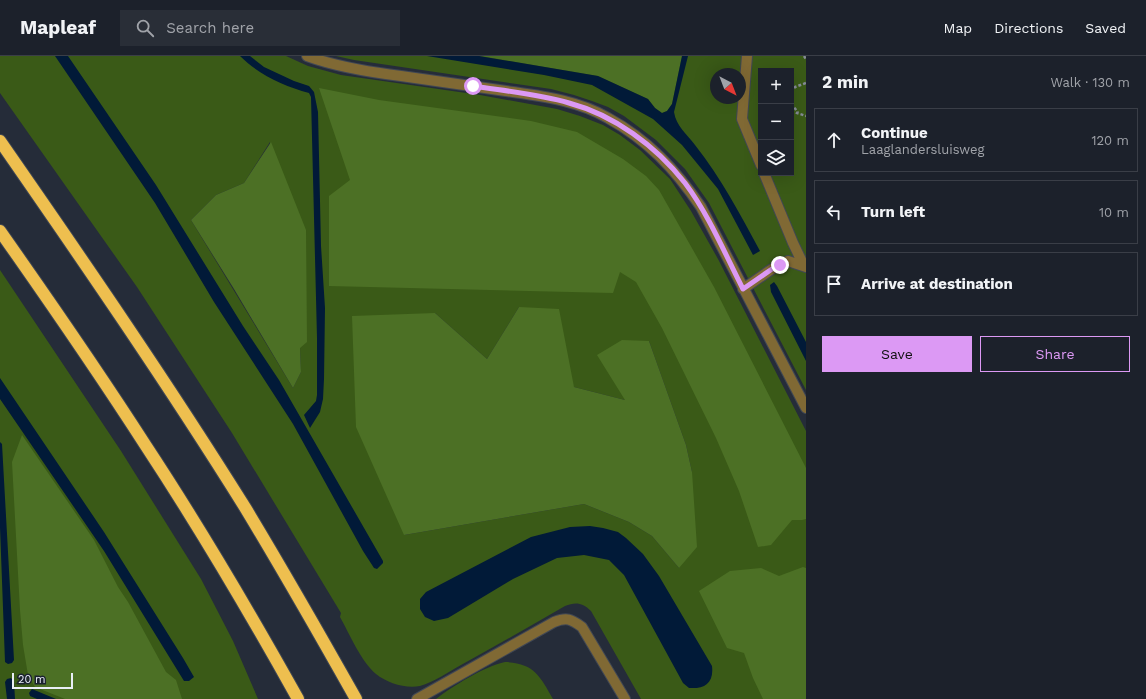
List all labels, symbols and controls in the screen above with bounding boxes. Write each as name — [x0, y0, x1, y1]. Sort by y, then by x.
search box — [120, 10, 400, 46]
text: Mapleaf — [20, 16, 96, 39]
icon: search — [134, 17, 156, 39]
text: Search here — [166, 19, 254, 37]
text: Map — [944, 20, 972, 36]
text: Directions — [994, 20, 1063, 36]
text: Saved — [1085, 20, 1126, 36]
north arrow — [710, 68, 746, 104]
map controls — [758, 68, 794, 176]
button: + — [758, 68, 794, 104]
text: 2 min — [822, 72, 868, 92]
text: Walk · 130 m — [1051, 75, 1130, 90]
route start — [464, 77, 482, 95]
button: − — [758, 104, 794, 140]
text: Continue — [861, 124, 928, 142]
icon: ahead — [823, 129, 845, 151]
text: 120 m — [1091, 133, 1129, 148]
button: layers — [758, 140, 794, 176]
text: Laaglandersluisweg — [861, 142, 984, 157]
icon: left — [823, 201, 845, 223]
text: Turn left — [861, 203, 925, 221]
text: 10 m — [1099, 205, 1129, 220]
route end — [771, 256, 789, 274]
icon: arrive — [823, 273, 845, 295]
text: Arrive at destination — [861, 275, 1013, 293]
button: Save — [822, 336, 972, 372]
button: Share — [980, 336, 1130, 372]
scale bar — [12, 671, 73, 690]
text: 20 m — [18, 673, 46, 686]

